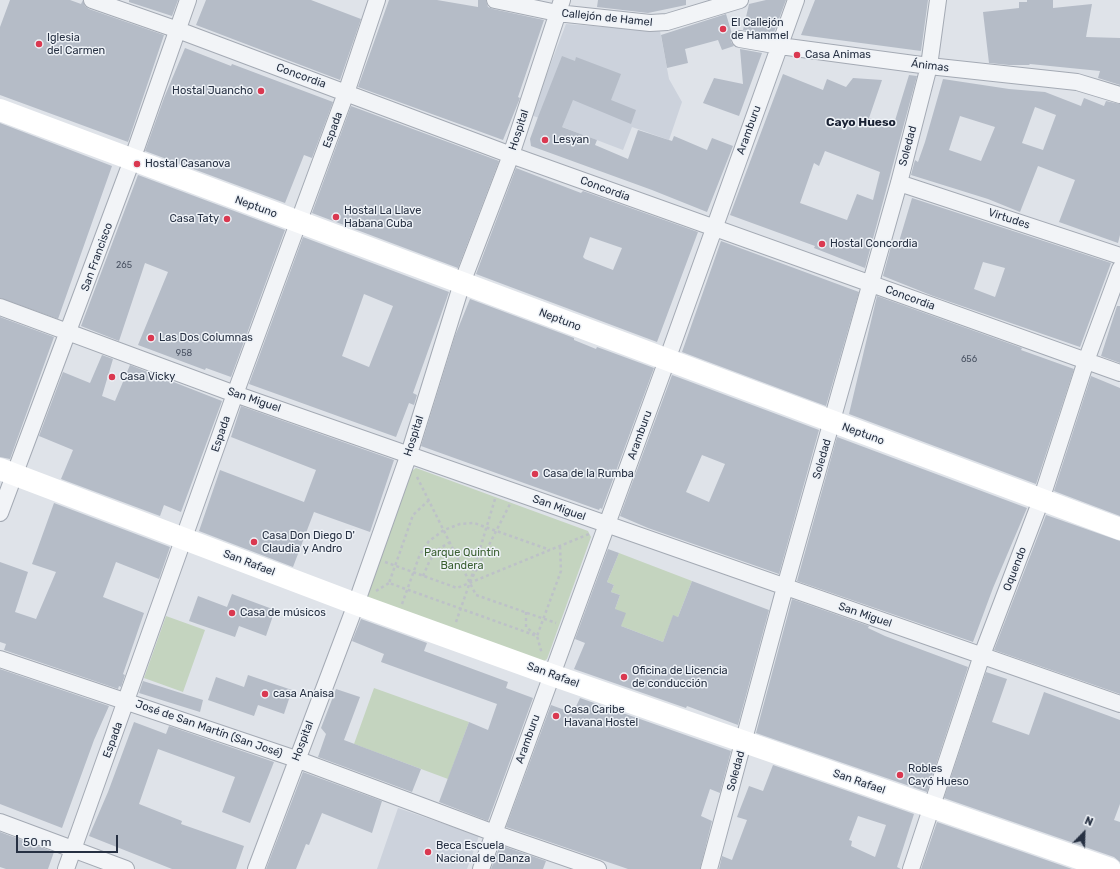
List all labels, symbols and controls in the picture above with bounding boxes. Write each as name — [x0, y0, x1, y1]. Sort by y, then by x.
street label: Callejón de Hamel — [561, 7, 653, 29]
place label: El Callejón de Hammel — [731, 16, 789, 42]
marker: El Callejón de Hammel — [718, 24, 728, 34]
place label: Iglesia del Carmen — [47, 31, 105, 57]
marker: Iglesia del Carmen — [34, 39, 44, 49]
place label: Casa Animas — [805, 48, 871, 62]
marker: Casa Animas — [792, 50, 802, 60]
street label: Ánimas — [910, 57, 950, 75]
street label: Concordia — [274, 61, 328, 91]
place label: Hostal Juancho — [172, 84, 253, 98]
marker: Hostal Juancho — [256, 86, 266, 96]
street label: Aramburu — [734, 104, 764, 156]
street label: Hospital — [506, 108, 532, 152]
street label: Espada — [320, 110, 346, 150]
district label: Cayo Hueso — [826, 116, 896, 130]
street label: Soledad — [896, 124, 920, 168]
place label: Lesyan — [553, 133, 589, 147]
marker: Lesyan — [540, 135, 550, 145]
place label: Hostal Casanova — [145, 157, 230, 171]
marker: Hostal Casanova — [132, 159, 142, 169]
street label: Concordia — [578, 174, 632, 204]
street label: Neptuno — [233, 193, 279, 221]
place label: Hostal La Llave Habana Cuba — [344, 204, 421, 230]
street label: Virtudes — [986, 206, 1032, 232]
place label: Casa Taty — [169, 212, 219, 226]
marker: Hostal La Llave Habana Cuba — [331, 212, 341, 222]
marker: Casa Taty — [222, 214, 232, 224]
street label: San Francisco — [78, 221, 116, 293]
place label: Hostal Concordia — [830, 237, 918, 251]
marker: Hostal Concordia — [817, 239, 827, 249]
house number: 265 — [116, 260, 132, 270]
street label: Concordia — [883, 283, 937, 313]
street label: Neptuno — [537, 306, 583, 334]
place label: Las Dos Columnas — [159, 331, 253, 345]
marker: Las Dos Columnas — [146, 333, 156, 343]
house number: 958 — [176, 348, 192, 358]
house number: 656 — [961, 354, 977, 364]
place label: Casa Vicky — [120, 370, 175, 384]
marker: Casa Vicky — [107, 372, 117, 382]
street label: San Miguel — [226, 385, 282, 415]
street label: Aramburu — [625, 409, 655, 461]
street label: Espada — [209, 414, 233, 454]
street label: Hospital — [401, 414, 427, 458]
street label: Neptuno — [840, 420, 886, 448]
street label: Soledad — [810, 437, 834, 481]
place label: Casa de la Rumba — [543, 467, 634, 481]
marker: Casa de la Rumba — [530, 469, 540, 479]
street label: San Miguel — [531, 492, 587, 524]
place label: Casa Don Diego D' Claudia y Andro — [262, 529, 355, 555]
marker: Casa Don Diego D' Claudia y Andro — [249, 537, 259, 547]
street label: Oquendo — [1001, 545, 1029, 593]
park label: Parque Quintín Bandera — [424, 546, 500, 572]
street label: San Rafael — [221, 547, 277, 579]
street label: San Miguel — [837, 600, 893, 630]
place label: Casa de músicos — [240, 606, 326, 620]
marker: Casa de músicos — [227, 608, 237, 618]
street label: San Rafael — [525, 659, 581, 691]
place label: Oficina de Licencia de conducción — [632, 664, 728, 690]
marker: Oficina de Licencia de conducción — [619, 672, 629, 682]
place label: casa Anaisa — [273, 687, 334, 701]
marker: casa Anaisa — [260, 689, 270, 699]
street label: José de San Martín (San José) — [134, 698, 284, 760]
place label: Casa Caribe Havana Hostel — [564, 703, 638, 729]
marker: Casa Caribe Havana Hostel — [551, 711, 561, 721]
street label: Aramburu — [513, 713, 543, 765]
street label: Hospital — [289, 719, 317, 763]
street label: Espada — [100, 720, 126, 760]
street label: Soledad — [724, 749, 748, 793]
place label: Robles Cayó Hueso — [908, 762, 969, 788]
street label: San Rafael — [831, 767, 887, 797]
marker: Robles Cayó Hueso — [895, 770, 905, 780]
north arrow — [1064, 813, 1104, 853]
text: N — [1083, 814, 1095, 829]
scale bar — [18, 827, 120, 853]
text: 50 m — [23, 835, 51, 849]
place label: Beca Escuela Nacional de Danza — [436, 839, 530, 865]
marker: Beca Escuela Nacional de Danza — [423, 847, 433, 857]

